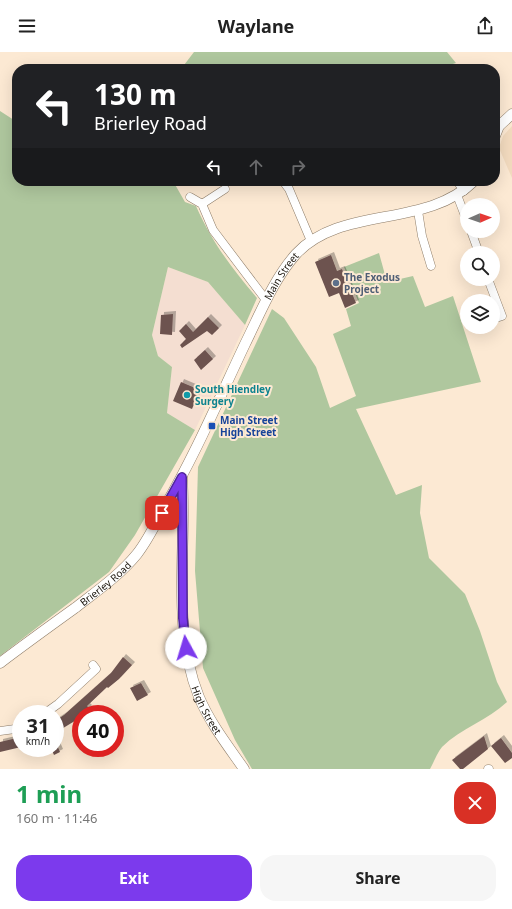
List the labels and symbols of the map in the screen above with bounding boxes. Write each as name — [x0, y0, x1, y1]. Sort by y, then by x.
north arrow — [460, 198, 500, 238]
street label: Main Street — [261, 249, 302, 302]
place label: The Exodus Project — [344, 270, 400, 296]
marker: The Exodus Project — [331, 278, 341, 288]
place label: South Hiendley Surgery — [195, 382, 271, 408]
marker: South Hiendley Surgery — [182, 390, 192, 400]
place label: Main Street High Street — [220, 413, 279, 439]
marker: Main Street High Street — [207, 421, 217, 431]
pin — [145, 496, 179, 530]
street label: Brierley Road — [77, 558, 134, 609]
position arrow — [165, 627, 207, 669]
street label: High Street — [188, 684, 225, 737]
speed limit sign: 40 — [72, 705, 124, 757]

